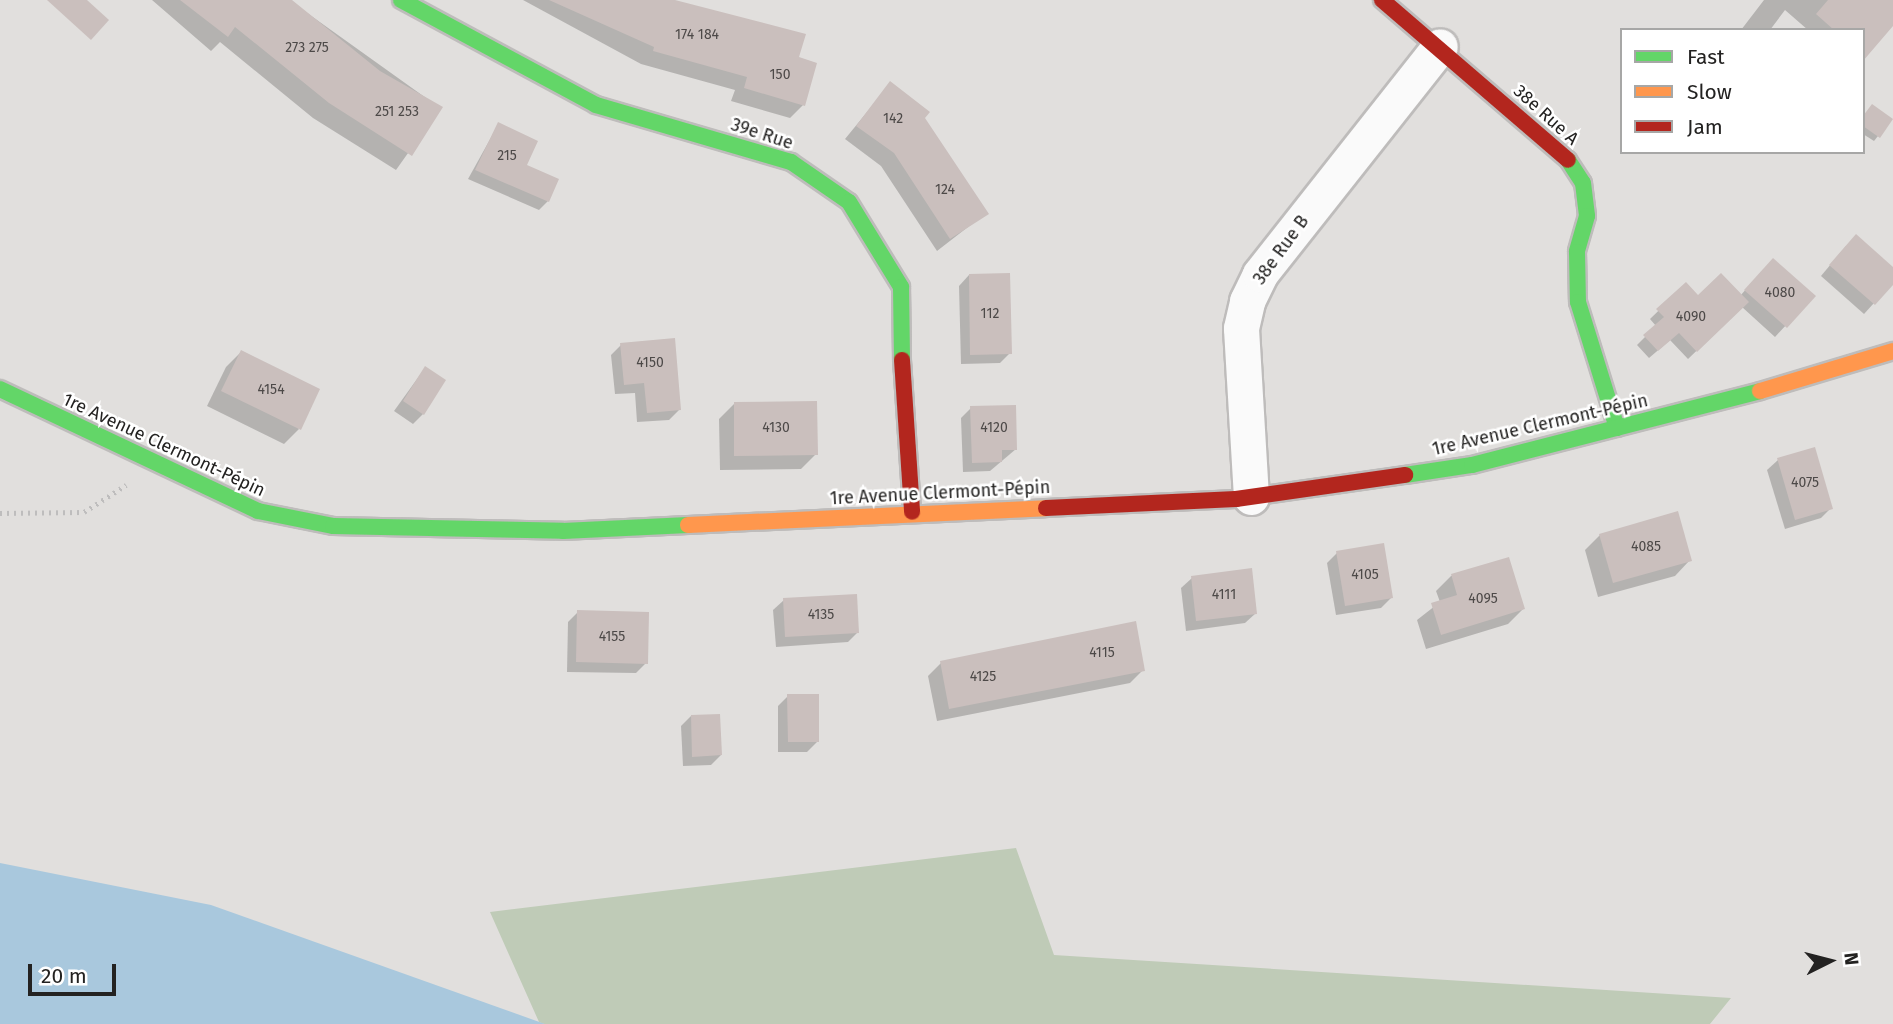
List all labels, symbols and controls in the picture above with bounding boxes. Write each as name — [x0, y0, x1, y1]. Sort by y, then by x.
house number: 174 184 — [675, 27, 719, 43]
legend — [1620, 28, 1865, 154]
house number: 273 275 — [285, 40, 329, 56]
text: Fast — [1687, 44, 1725, 70]
house number: 150 — [770, 67, 790, 83]
text: Slow — [1687, 79, 1732, 105]
street label: 38e Rue A — [1509, 80, 1583, 150]
house number: 251 253 — [375, 104, 419, 120]
house number: 142 — [883, 111, 903, 127]
street label: 39e Rue — [728, 114, 796, 154]
text: Jam — [1687, 114, 1723, 140]
house number: 215 — [497, 148, 517, 164]
house number: 124 — [935, 182, 955, 198]
street label: 38e Rue B — [1249, 211, 1313, 289]
house number: 4080 — [1765, 285, 1795, 301]
house number: 112 — [981, 306, 999, 322]
house number: 4090 — [1676, 309, 1706, 325]
house number: 4150 — [636, 355, 664, 371]
house number: 4154 — [257, 382, 285, 398]
street label: 1re Avenue Clermont-Pépin — [59, 389, 269, 501]
street label: 1re Avenue Clermont-Pépin — [1430, 390, 1650, 460]
house number: 4130 — [762, 420, 790, 436]
house number: 4120 — [980, 420, 1008, 436]
house number: 4075 — [1791, 475, 1819, 491]
street label: 1re Avenue Clermont-Pépin — [829, 476, 1051, 510]
house number: 4085 — [1631, 539, 1661, 555]
house number: 4105 — [1351, 567, 1379, 583]
house number: 4111 — [1212, 587, 1236, 603]
house number: 4095 — [1468, 591, 1498, 607]
house number: 4135 — [808, 607, 834, 623]
house number: 4155 — [599, 629, 625, 645]
house number: 4115 — [1089, 645, 1115, 661]
house number: 4125 — [970, 669, 996, 685]
north arrow — [1795, 926, 1865, 996]
scale bar — [32, 950, 119, 994]
text: N — [1839, 951, 1863, 966]
text: 20 m — [41, 963, 87, 989]

